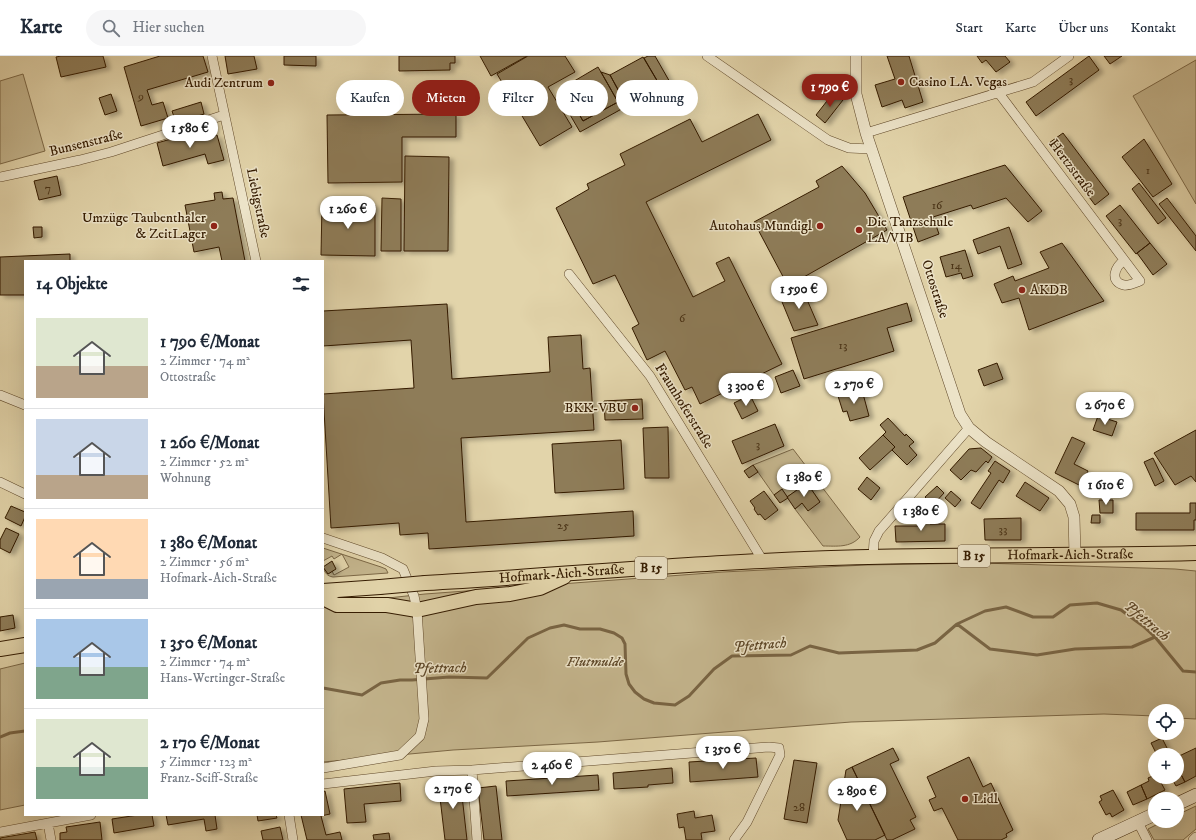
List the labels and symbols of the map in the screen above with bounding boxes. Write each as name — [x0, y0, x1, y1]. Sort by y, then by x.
house number: 3 — [1069, 72, 1073, 87]
place label: Casino LA. Vegas — [909, 73, 1007, 91]
place label: Audi Zentrum — [185, 74, 263, 92]
pin: 1 790 € — [793, 74, 867, 108]
marker: Casino LA. Vegas — [896, 77, 906, 87]
marker: Audi Zentrum — [266, 78, 276, 88]
house number: 9 — [137, 89, 144, 104]
pin: 1 580 € — [153, 115, 227, 149]
street label: Bunsenstraße — [47, 125, 125, 161]
street label: Hertzstraße — [1044, 136, 1100, 201]
house number: 1 — [1146, 163, 1150, 178]
street label: Liebigstraße — [242, 166, 274, 240]
house number: 7 — [45, 181, 51, 196]
pin: 1 260 € — [311, 196, 385, 230]
house number: 16 — [932, 198, 943, 213]
place label: Umzüge Taubenthaler & ZeitLager — [82, 209, 207, 243]
place label: Die Tanzschule LA/VIB — [867, 213, 953, 247]
house number: 3 — [1118, 213, 1122, 228]
place label: Autohaus Mundigl — [709, 217, 813, 235]
marker: Umzüge Taubenthaler & ZeitLager — [209, 221, 219, 231]
marker: Autohaus Mundigl — [815, 221, 825, 231]
marker: Die Tanzschule LA/VIB — [854, 225, 864, 235]
street label: Ottostraße — [917, 258, 953, 321]
house number: 14 — [950, 258, 963, 273]
pin: 1 590 € — [762, 276, 836, 310]
place label: AKDB — [1030, 281, 1068, 299]
marker: AKDB — [1017, 285, 1027, 295]
house number: 6 — [679, 311, 686, 326]
house number: 13 — [839, 338, 847, 353]
street label: Fraunhoferstraße — [651, 360, 717, 452]
pin: 2 570 € — [817, 371, 891, 405]
pin: 3 300 € — [709, 373, 783, 407]
pin: 2 670 € — [1068, 392, 1142, 426]
place label: BKK-VBU — [564, 399, 627, 417]
marker: BKK-VBU — [630, 403, 640, 413]
house number: 3 — [756, 437, 760, 452]
pin: 1 380 € — [767, 464, 841, 498]
pin: 1 610 € — [1069, 472, 1143, 506]
pin: 1 380 € — [884, 498, 958, 532]
house number: 25 — [557, 518, 569, 533]
house number: 33 — [999, 522, 1007, 537]
road number: B 15 — [958, 545, 990, 567]
street label: Hofmark-Aich-Straße — [1007, 545, 1133, 564]
road number: B 15 — [635, 557, 667, 579]
street label: Hofmark-Aich-Straße — [498, 560, 625, 587]
water label: Pfettrach — [1120, 596, 1174, 646]
water label: Pfettrach — [732, 633, 788, 657]
park label: Flutmulde — [566, 653, 625, 671]
water label: Pfettrach — [413, 658, 467, 678]
pin: 1 350 € — [686, 736, 760, 770]
pin: 2 460 € — [515, 752, 589, 786]
pin: 2 170 € — [416, 776, 490, 810]
pin: 2 890 € — [820, 778, 894, 812]
place label: Lidl — [973, 790, 999, 808]
marker: Lidl — [960, 794, 970, 804]
house number: 28 — [793, 800, 805, 815]

